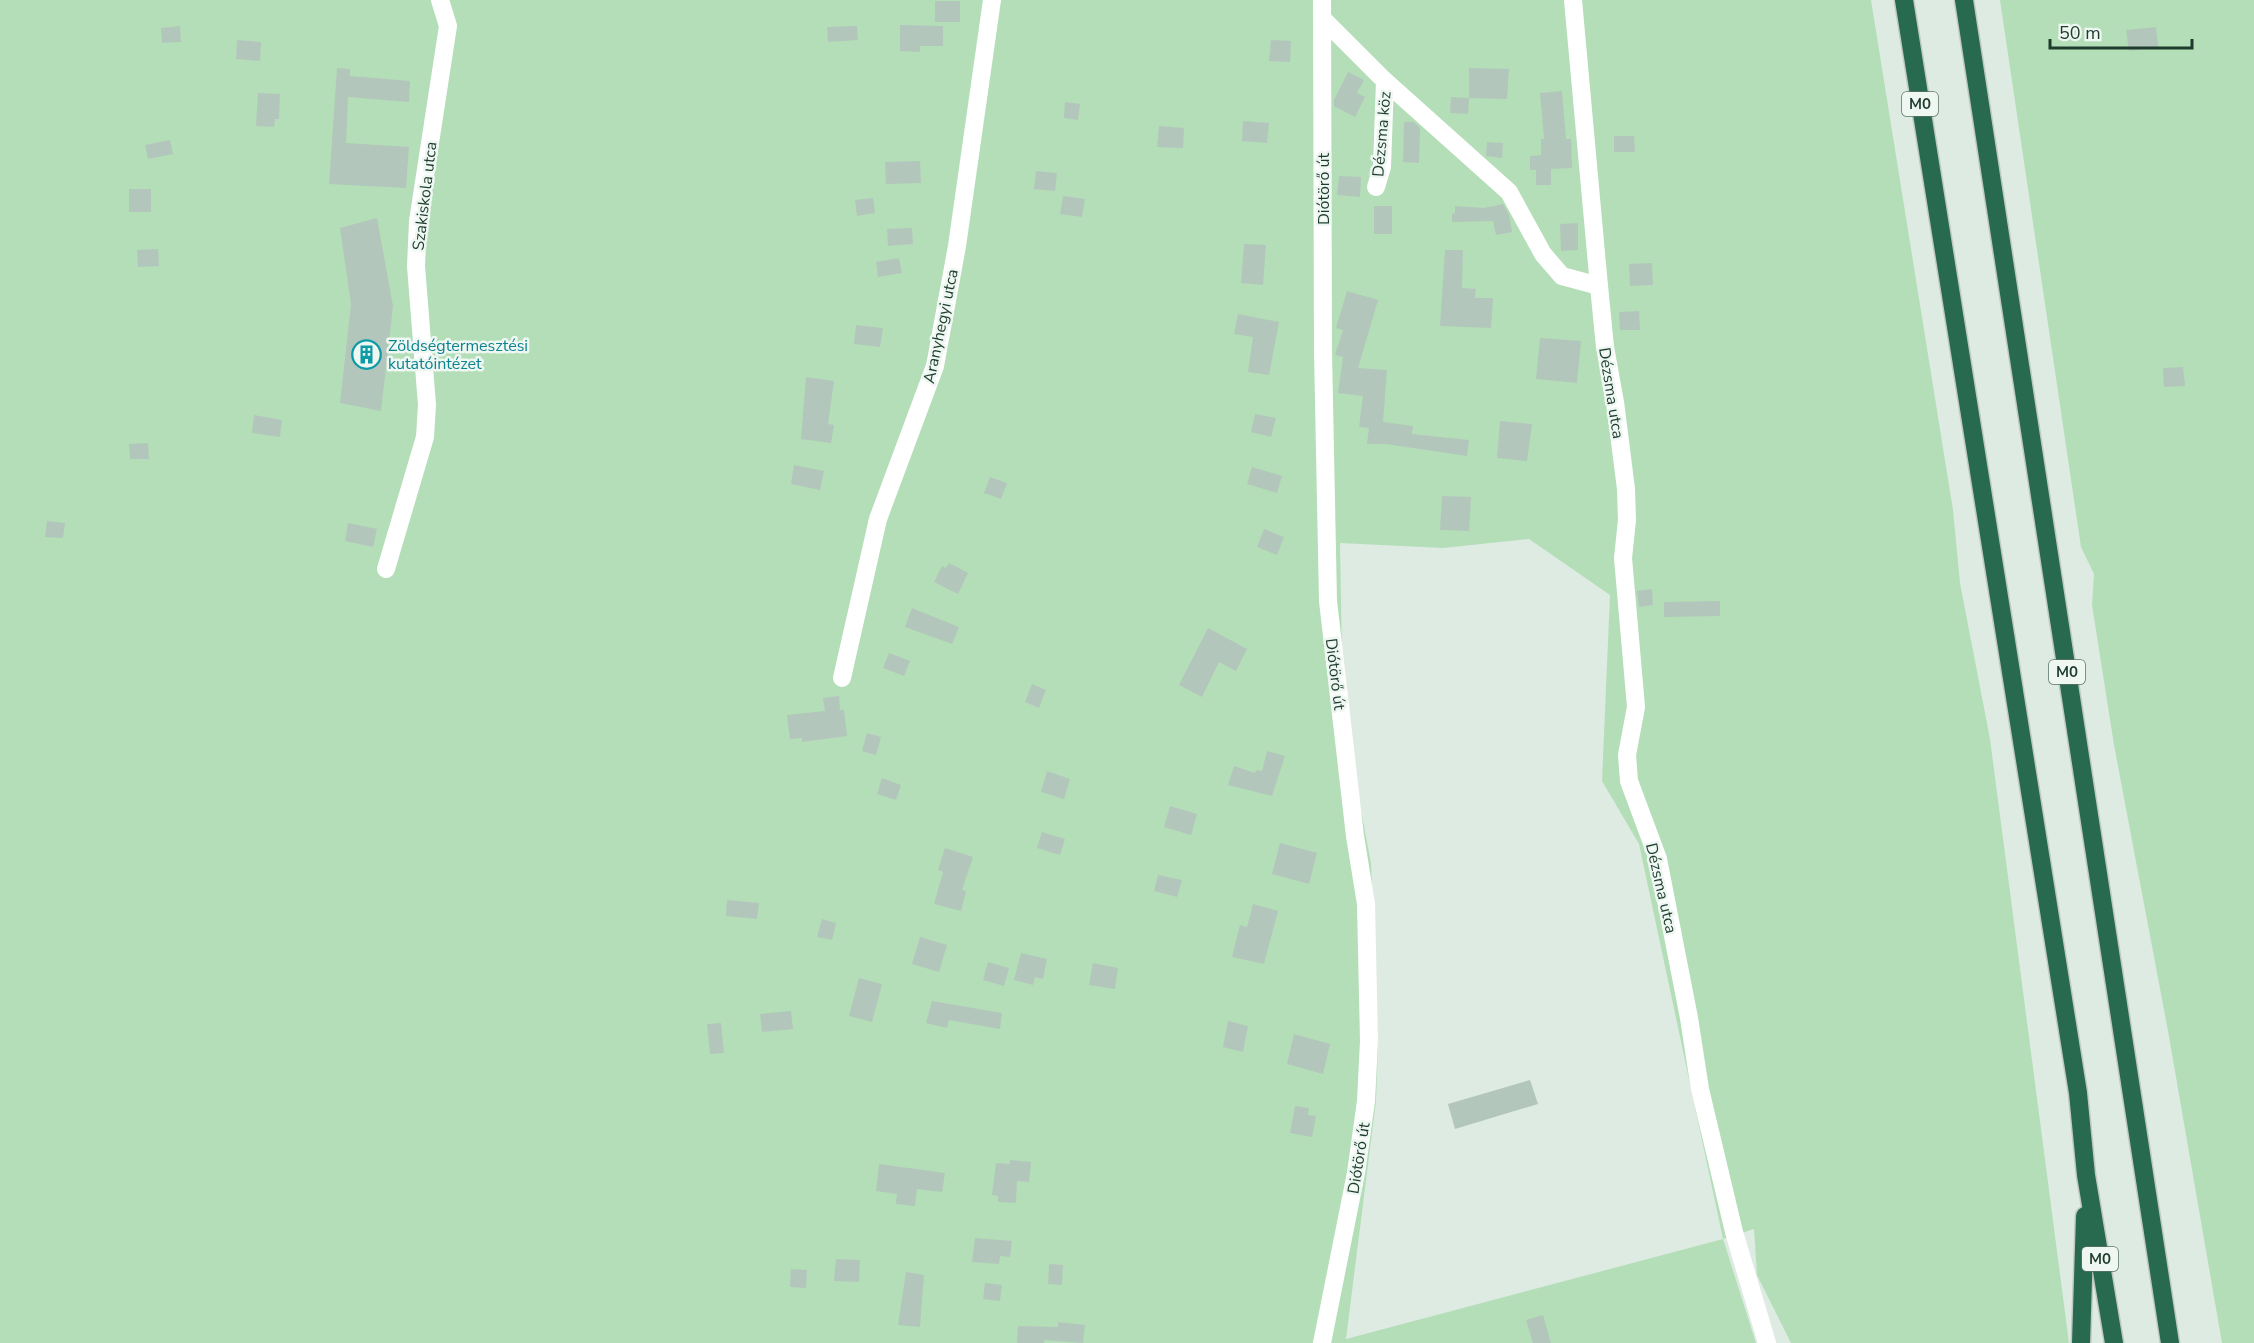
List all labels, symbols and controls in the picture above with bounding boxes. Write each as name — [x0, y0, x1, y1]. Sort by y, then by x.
scale bar — [2050, 12, 2192, 50]
text: 50 m — [2059, 21, 2101, 45]
street label: Dézsma köz — [1367, 90, 1397, 178]
road number: M0 — [1902, 92, 1938, 116]
street label: Szakiskola utca — [407, 140, 443, 252]
street label: Diótörő út — [1313, 153, 1335, 225]
street label: Aranyhegyi utca — [918, 267, 964, 385]
place label: Zöldségtermesztési kutatóintézet — [388, 335, 528, 375]
building icon: Zöldségtermesztési kutatóintézet — [351, 338, 383, 370]
street label: Dézsma utca — [1593, 346, 1629, 440]
street label: Diótörő út — [1320, 637, 1350, 712]
road number: M0 — [2049, 660, 2085, 684]
street label: Dézsma utca — [1640, 841, 1682, 936]
street label: Diótörő út — [1342, 1120, 1376, 1195]
road number: M0 — [2082, 1247, 2118, 1271]

